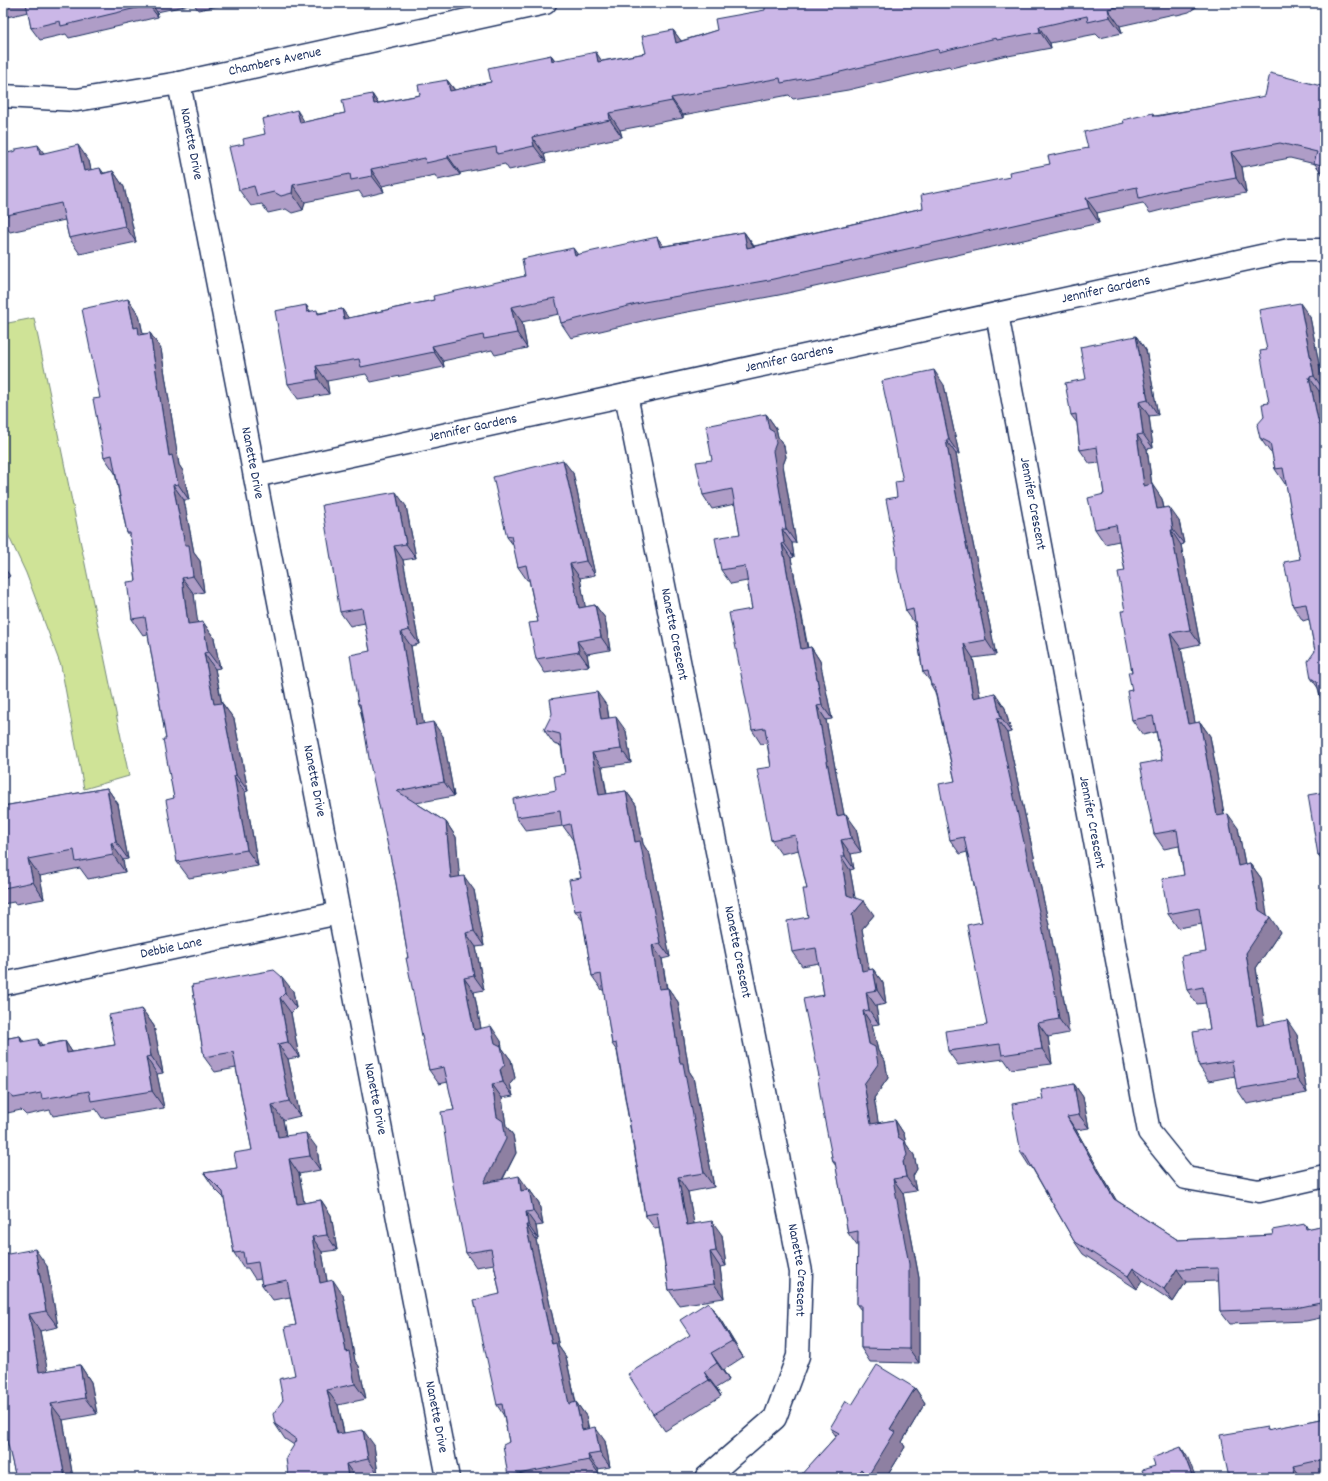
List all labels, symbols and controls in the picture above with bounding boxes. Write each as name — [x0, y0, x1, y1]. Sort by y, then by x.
street label: Chambers Avenue — [227, 42, 323, 82]
street label: Nanette Drive — [174, 106, 208, 182]
street label: Jennifer Gardens — [1060, 271, 1152, 309]
street label: Jennifer Gardens — [743, 340, 836, 379]
street label: Jennifer Gardens — [427, 409, 519, 448]
street label: Nanette Drive — [235, 425, 269, 501]
street label: Jennifer Crescent — [1014, 456, 1051, 552]
street label: Nanette Crescent — [655, 586, 693, 682]
street label: Nanette Drive — [297, 743, 331, 819]
street label: Jennifer Crescent — [1073, 774, 1110, 870]
street label: Nanette Crescent — [718, 904, 756, 1000]
street label: Debbie Lane — [139, 932, 204, 965]
street label: Nanette Drive — [358, 1061, 392, 1137]
street label: Nanette Crescent — [782, 1222, 811, 1317]
street label: Nanette Drive — [419, 1379, 453, 1455]

